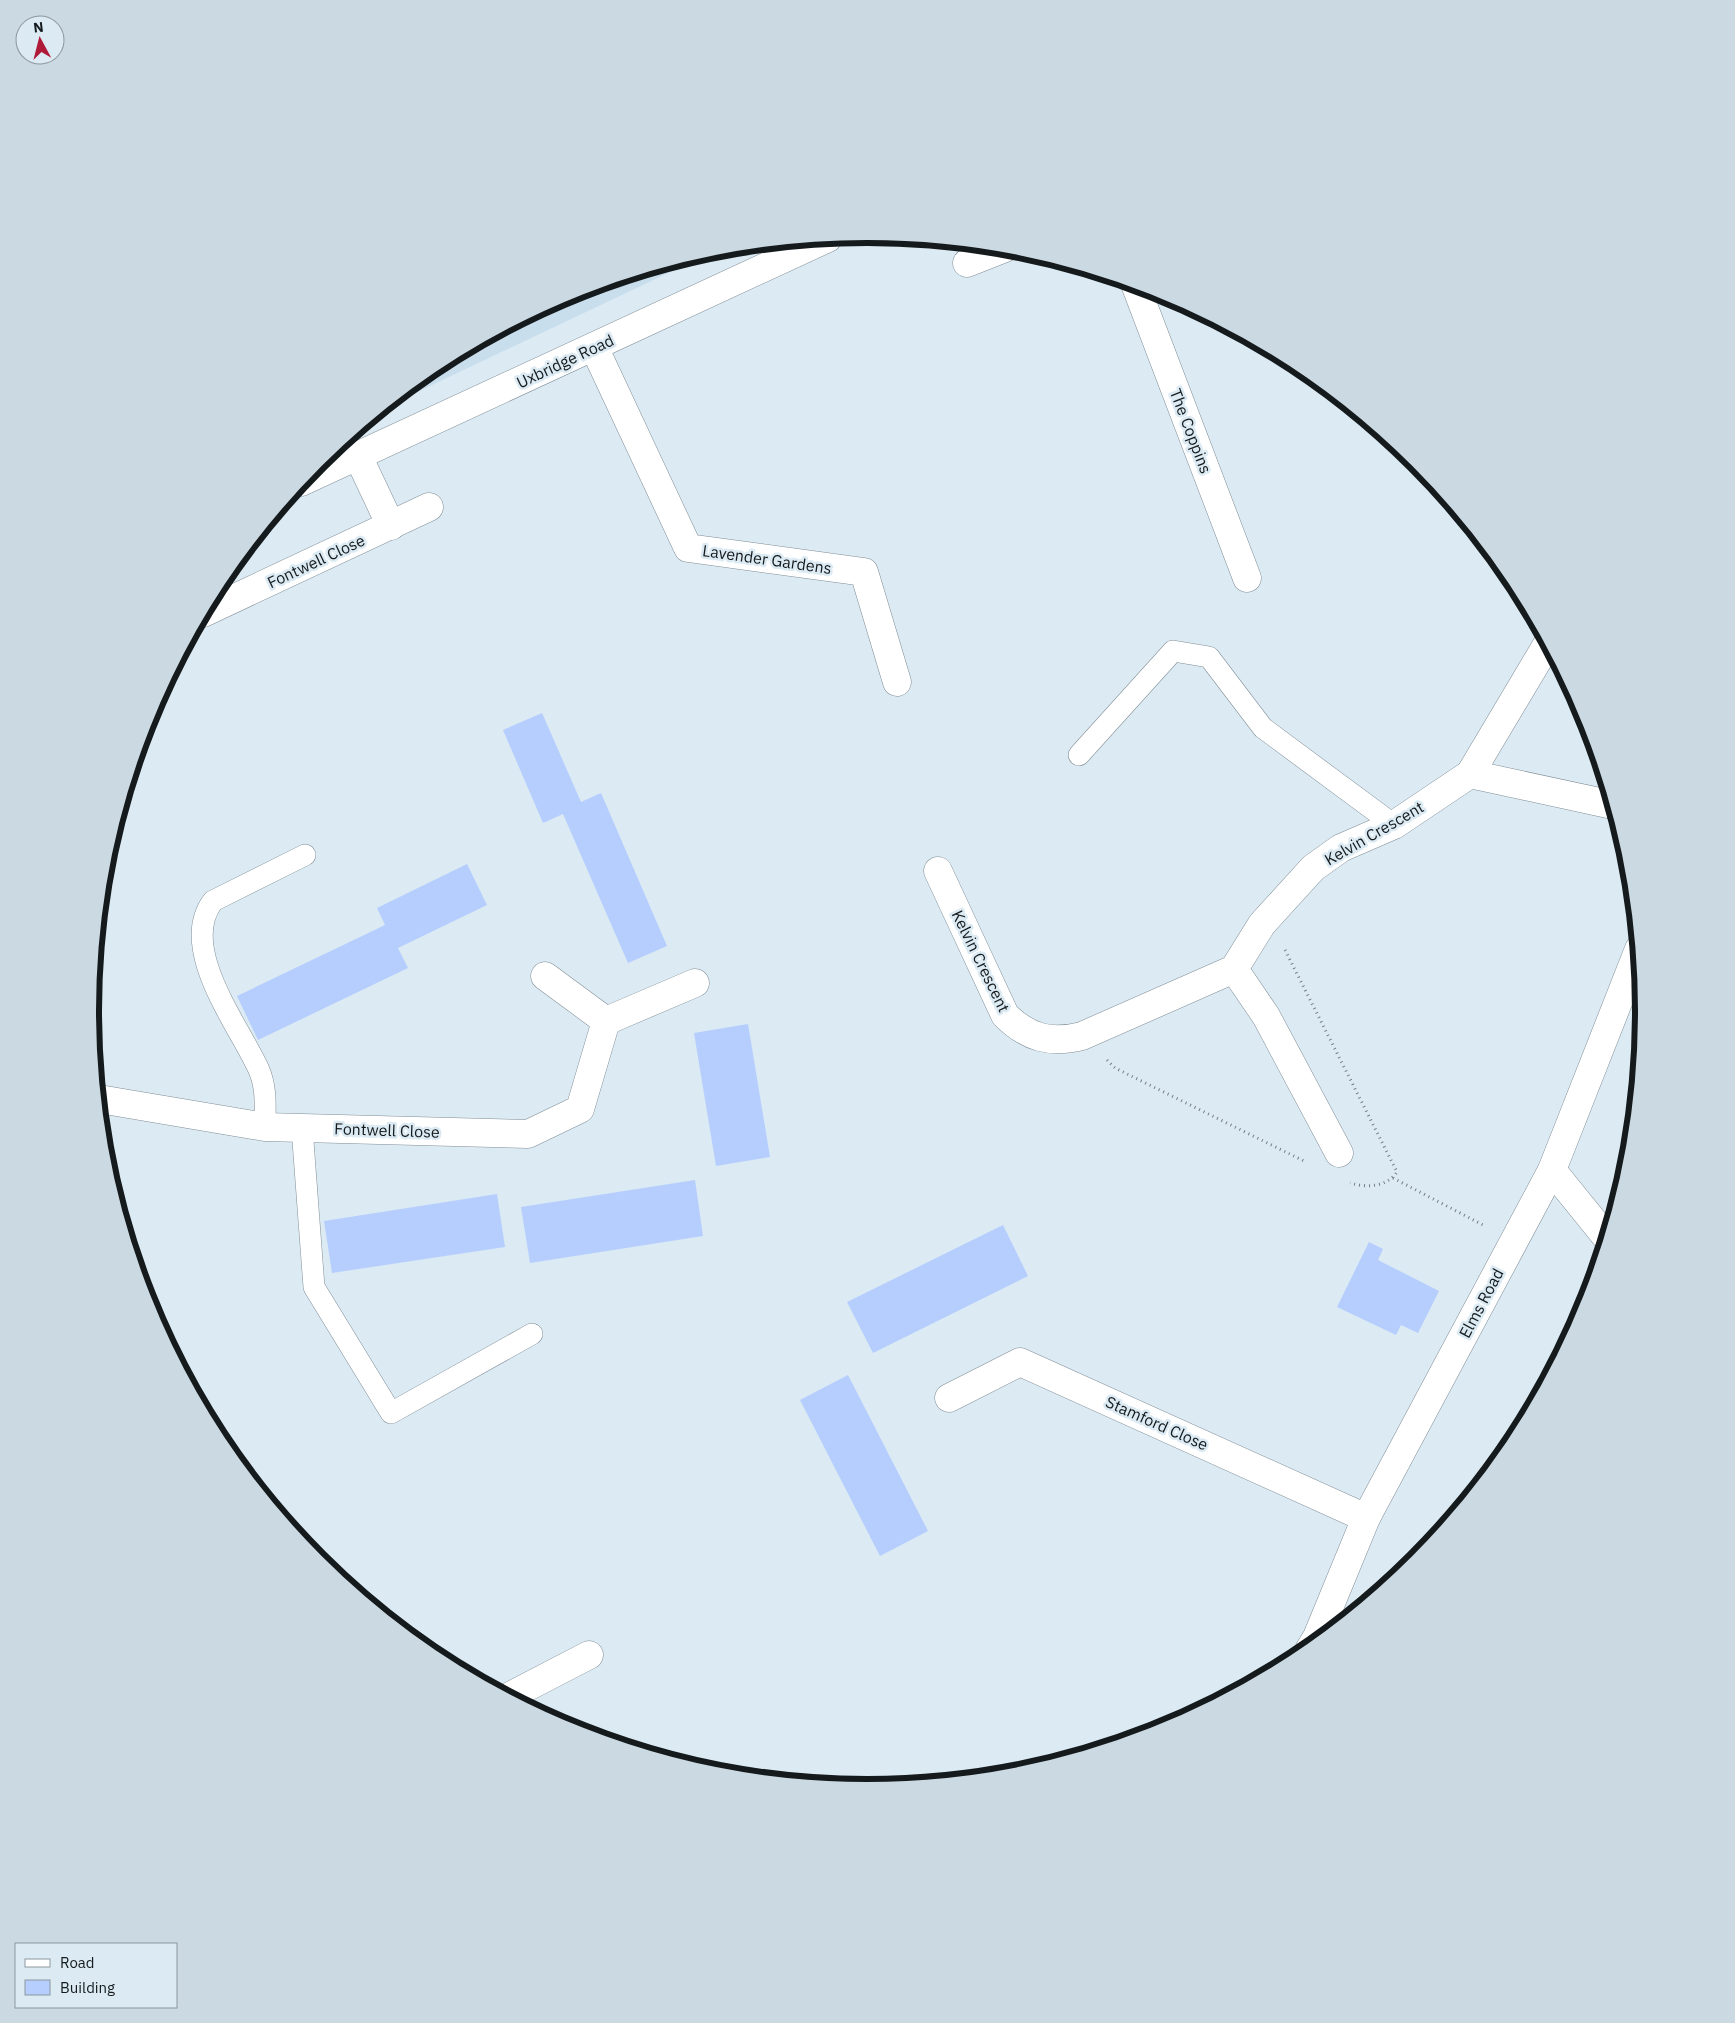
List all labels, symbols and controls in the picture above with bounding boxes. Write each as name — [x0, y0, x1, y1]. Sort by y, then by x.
north arrow — [15, 15, 65, 65]
text: N — [32, 18, 45, 37]
street label: Uxbridge Road — [513, 330, 617, 392]
street label: The Coppins — [1166, 386, 1216, 476]
street label: Fontwell Close — [264, 530, 368, 592]
street label: Lavender Gardens — [701, 540, 833, 578]
street label: Kelvin Crescent — [1321, 797, 1427, 869]
street label: Kelvin Crescent — [948, 907, 1014, 1015]
street label: Fontwell Close — [334, 1118, 440, 1142]
street label: Elms Road — [1454, 1265, 1508, 1341]
street label: Stamford Close — [1103, 1391, 1212, 1455]
legend — [15, 1943, 178, 2008]
text: Road — [60, 1953, 95, 1972]
text: Building — [60, 1978, 115, 1997]

